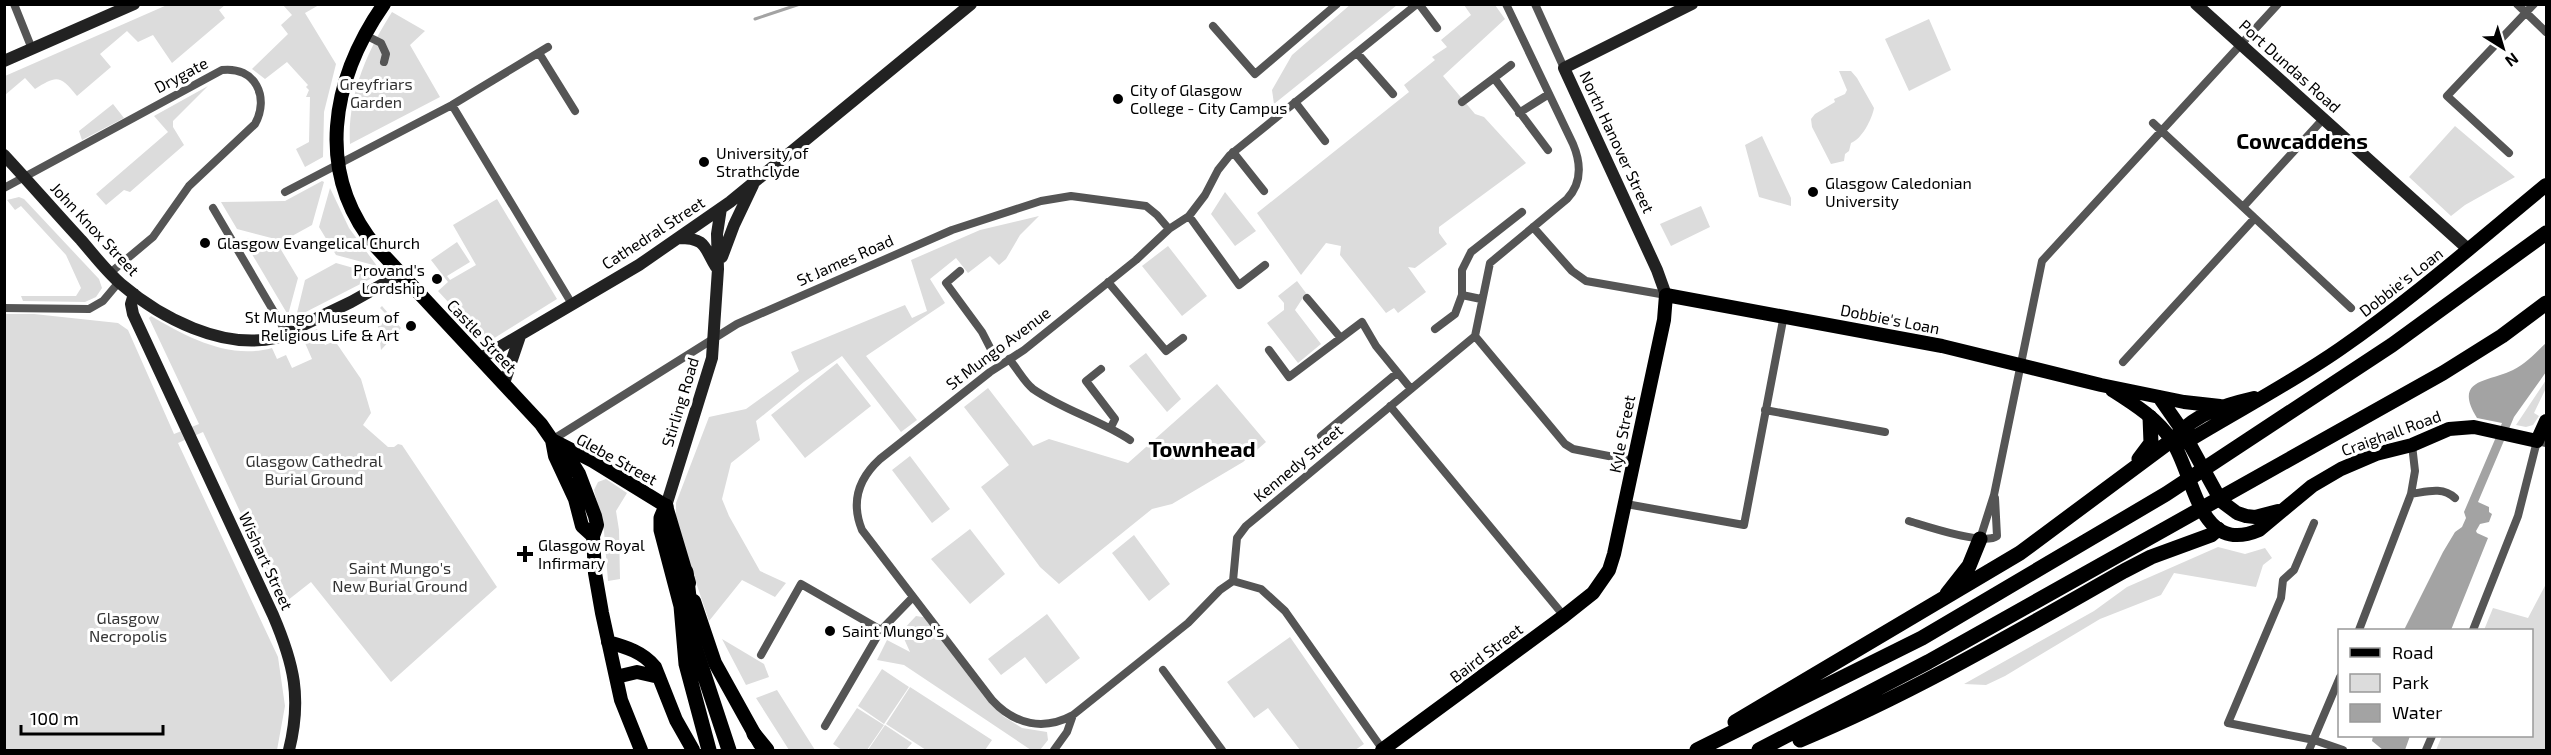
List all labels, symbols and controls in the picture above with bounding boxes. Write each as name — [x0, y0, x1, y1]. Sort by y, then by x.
street label: Port Dundas Road — [2236, 15, 2345, 116]
north arrow — [2473, 18, 2533, 78]
text: N — [2502, 49, 2523, 71]
street label: Drygate — [151, 53, 211, 97]
street label: North Hanover Street — [1576, 68, 1659, 216]
park label: Greyfriars Garden — [339, 74, 413, 111]
place label: City of Glasgow College - City Campus — [1130, 80, 1287, 117]
marker: City of Glasgow College - City Campus — [1111, 92, 1125, 106]
district label: Cowcaddens — [2236, 127, 2368, 153]
place label: University of Strathclyde — [716, 143, 809, 180]
marker: University of Strathclyde — [697, 155, 711, 169]
place label: Glasgow Caledonian University — [1825, 173, 1972, 210]
street label: John Knox Street — [47, 178, 144, 279]
marker: Glasgow Caledonian University — [1806, 185, 1820, 199]
street label: Cathedral Street — [598, 192, 708, 273]
street label: St James Road — [794, 230, 896, 289]
place label: Glasgow Evangelical Church — [217, 233, 420, 252]
marker: Glasgow Evangelical Church — [198, 236, 212, 250]
street label: Dobbie's Loan — [2355, 243, 2446, 320]
place label: Provand's Lordship — [353, 260, 425, 297]
marker: Provand's Lordship — [430, 272, 444, 286]
street label: Castle Street — [444, 295, 521, 376]
street label: Dobbie's Loan — [1839, 300, 1941, 337]
street label: St Mungo Avenue — [942, 302, 1054, 393]
place label: St Mungo Museum of Religious Life & Art — [245, 307, 400, 344]
marker: St Mungo Museum of Religious Life & Art — [404, 319, 418, 333]
street label: Stirling Road — [657, 355, 702, 449]
street label: Kyle Street — [1605, 393, 1638, 474]
street label: Craighall Road — [2338, 406, 2443, 459]
street label: Kennedy Street — [1249, 420, 1346, 505]
street label: Glebe Street — [574, 429, 661, 488]
district label: Townhead — [1148, 435, 1256, 461]
park label: Glasgow Cathedral Burial Ground — [245, 451, 383, 488]
street label: Wishart Street — [235, 509, 297, 613]
place label: Glasgow Royal Infirmary — [538, 535, 645, 572]
marker: Glasgow Royal Infirmary — [516, 545, 534, 563]
park label: Saint Mungo's New Burial Ground — [332, 558, 468, 595]
park label: Glasgow Necropolis — [89, 608, 167, 645]
street label: Baird Street — [1446, 619, 1526, 686]
place label: Saint Mungo's — [842, 621, 944, 640]
marker: Saint Mungo's — [823, 624, 837, 638]
legend — [2338, 629, 2533, 737]
text: Road — [2392, 641, 2433, 663]
text: Park — [2392, 671, 2429, 693]
scale bar — [21, 698, 164, 736]
text: Water — [2392, 701, 2442, 723]
text: 100 m — [30, 707, 79, 729]

